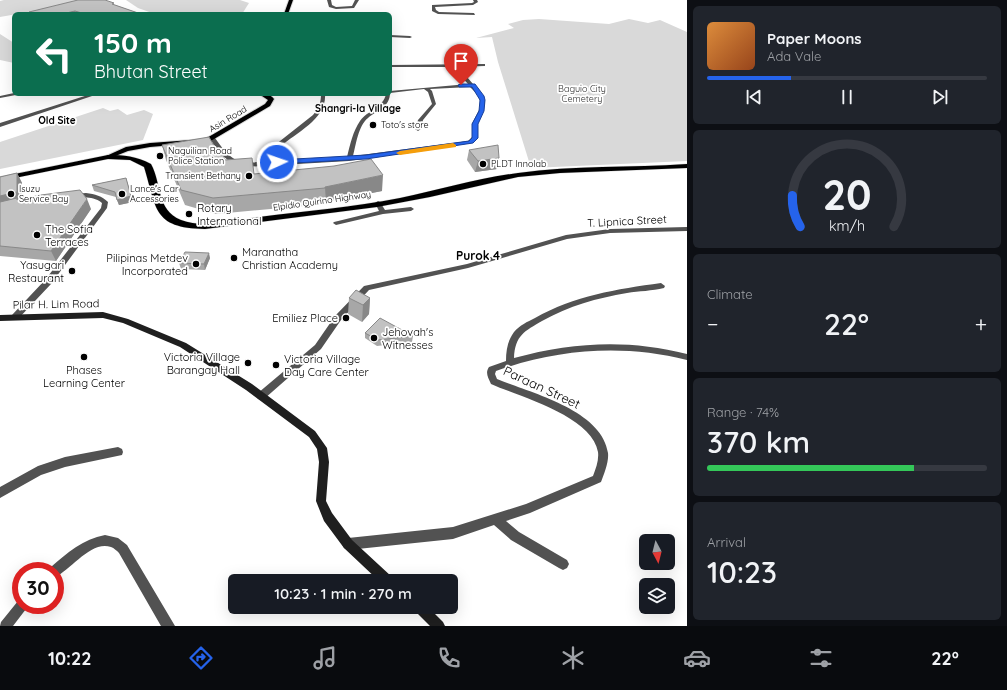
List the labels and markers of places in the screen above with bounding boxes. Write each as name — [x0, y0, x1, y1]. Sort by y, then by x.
pin — [444, 44, 478, 85]
place label: Toto's store — [381, 119, 429, 130]
marker: Toto's store — [368, 120, 378, 130]
place label: Naguilian Road Police Station — [168, 145, 232, 166]
marker: Naguilian Road Police Station — [155, 151, 165, 161]
place label: PLDT Innolab — [491, 158, 547, 169]
marker: PLDT Innolab — [478, 159, 488, 169]
place label: Transient Bethany — [165, 170, 241, 181]
marker: Transient Bethany — [244, 171, 254, 181]
place label: Isuzu Service Bay — [19, 183, 68, 204]
place label: Lance's Car Accessories — [130, 183, 179, 204]
marker: Isuzu Service Bay — [6, 189, 16, 199]
marker: Lance's Car Accessories — [117, 189, 127, 199]
place label: Rotary International — [197, 201, 262, 228]
marker: Rotary International — [184, 209, 194, 219]
place label: The Sofia Terraces — [45, 222, 93, 249]
marker: The Sofia Terraces — [32, 230, 42, 240]
place label: Maranatha Christian Academy — [242, 245, 338, 272]
place label: Pilipinas Metdev Incorporated — [106, 251, 188, 278]
marker: Maranatha Christian Academy — [229, 253, 239, 263]
place label: Yasugari Restaurant — [8, 258, 64, 285]
marker: Pilipinas Metdev Incorporated — [191, 259, 201, 269]
marker: Yasugari Restaurant — [67, 266, 77, 276]
place label: Emiliez Place — [272, 311, 338, 325]
marker: Emiliez Place — [341, 313, 351, 323]
place label: Jehovah's Witnesses — [382, 325, 433, 352]
marker: Jehovah's Witnesses — [369, 333, 379, 343]
place label: Victoria Village Barangay Hall — [164, 350, 240, 377]
marker: Phases Learning Center — [79, 352, 89, 362]
place label: Victoria Village Day Care Center — [284, 352, 370, 379]
marker: Victoria Village Barangay Hall — [243, 358, 253, 368]
marker: Victoria Village Day Care Center — [271, 360, 281, 370]
place label: Phases Learning Center — [43, 363, 126, 390]

